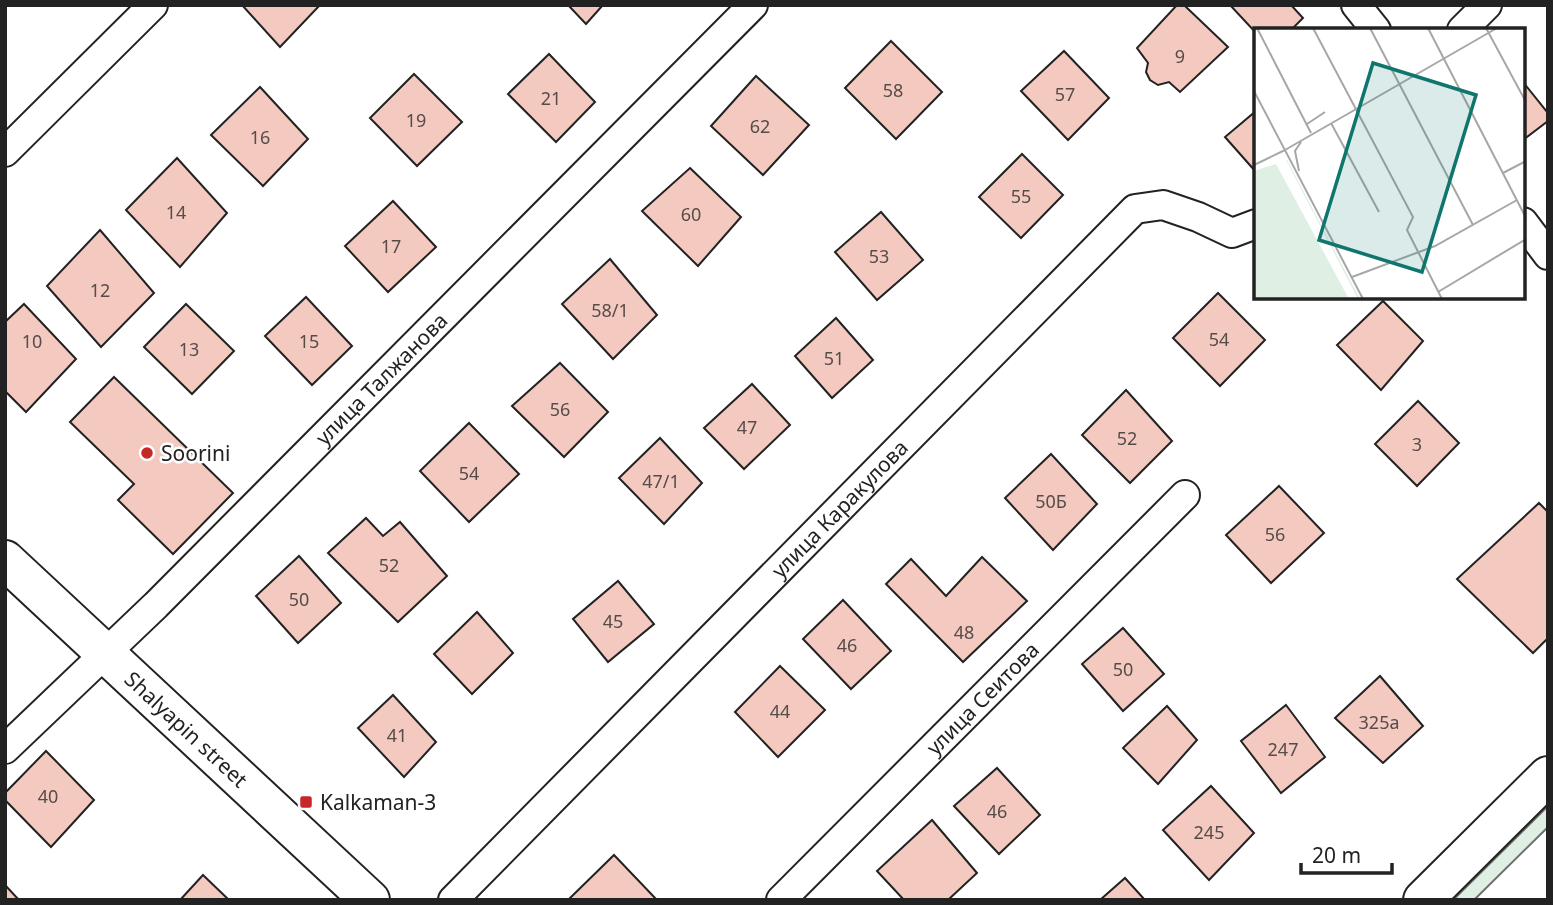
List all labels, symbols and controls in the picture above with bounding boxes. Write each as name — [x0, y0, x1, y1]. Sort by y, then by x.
inset map — [1254, 28, 1525, 299]
house number: 9 — [1175, 44, 1185, 68]
house number: 58 — [883, 78, 903, 102]
house number: 57 — [1055, 82, 1075, 106]
house number: 21 — [541, 86, 561, 110]
house number: 19 — [406, 108, 426, 132]
house number: 62 — [750, 114, 770, 138]
house number: 16 — [250, 125, 270, 149]
house number: 55 — [1011, 184, 1031, 208]
house number: 14 — [166, 200, 186, 224]
house number: 60 — [681, 202, 701, 226]
house number: 17 — [381, 234, 401, 258]
house number: 53 — [869, 244, 889, 268]
house number: 12 — [90, 278, 110, 302]
house number: 58/1 — [591, 298, 629, 322]
street label: улица Талжанова — [309, 306, 453, 451]
house number: 54 — [1209, 327, 1229, 351]
house number: 10 — [22, 329, 42, 353]
house number: 15 — [299, 329, 319, 353]
house number: 13 — [179, 337, 199, 361]
house number: 51 — [824, 346, 844, 370]
house number: 56 — [550, 397, 570, 421]
house number: 47 — [737, 415, 757, 439]
house number: 52 — [1117, 426, 1137, 450]
house number: 3 — [1412, 432, 1422, 456]
street label: улица Каракулова — [765, 433, 914, 584]
place label: Soorini — [161, 439, 230, 467]
marker: Soorini — [139, 445, 155, 461]
house number: 54 — [459, 461, 479, 485]
house number: 47/1 — [642, 469, 680, 493]
house number: 50Б — [1035, 489, 1067, 513]
house number: 56 — [1265, 522, 1285, 546]
house number: 52 — [379, 553, 399, 577]
house number: 50 — [289, 587, 309, 611]
house number: 45 — [603, 609, 623, 633]
house number: 48 — [954, 620, 974, 644]
house number: 46 — [837, 633, 857, 657]
street label: улица Сеитова — [920, 636, 1045, 761]
house number: 50 — [1113, 657, 1133, 681]
street label: Shalyapin street — [119, 665, 254, 793]
house number: 44 — [770, 699, 790, 723]
house number: 325а — [1359, 710, 1399, 734]
house number: 41 — [387, 723, 407, 747]
house number: 247 — [1268, 737, 1298, 761]
house number: 40 — [38, 784, 58, 808]
place label: Kalkaman-3 — [320, 788, 436, 816]
marker: Kalkaman-3 — [298, 794, 314, 810]
house number: 46 — [987, 799, 1007, 823]
house number: 245 — [1194, 820, 1224, 844]
scale bar — [1301, 832, 1392, 876]
text: 20 m — [1312, 841, 1361, 869]

